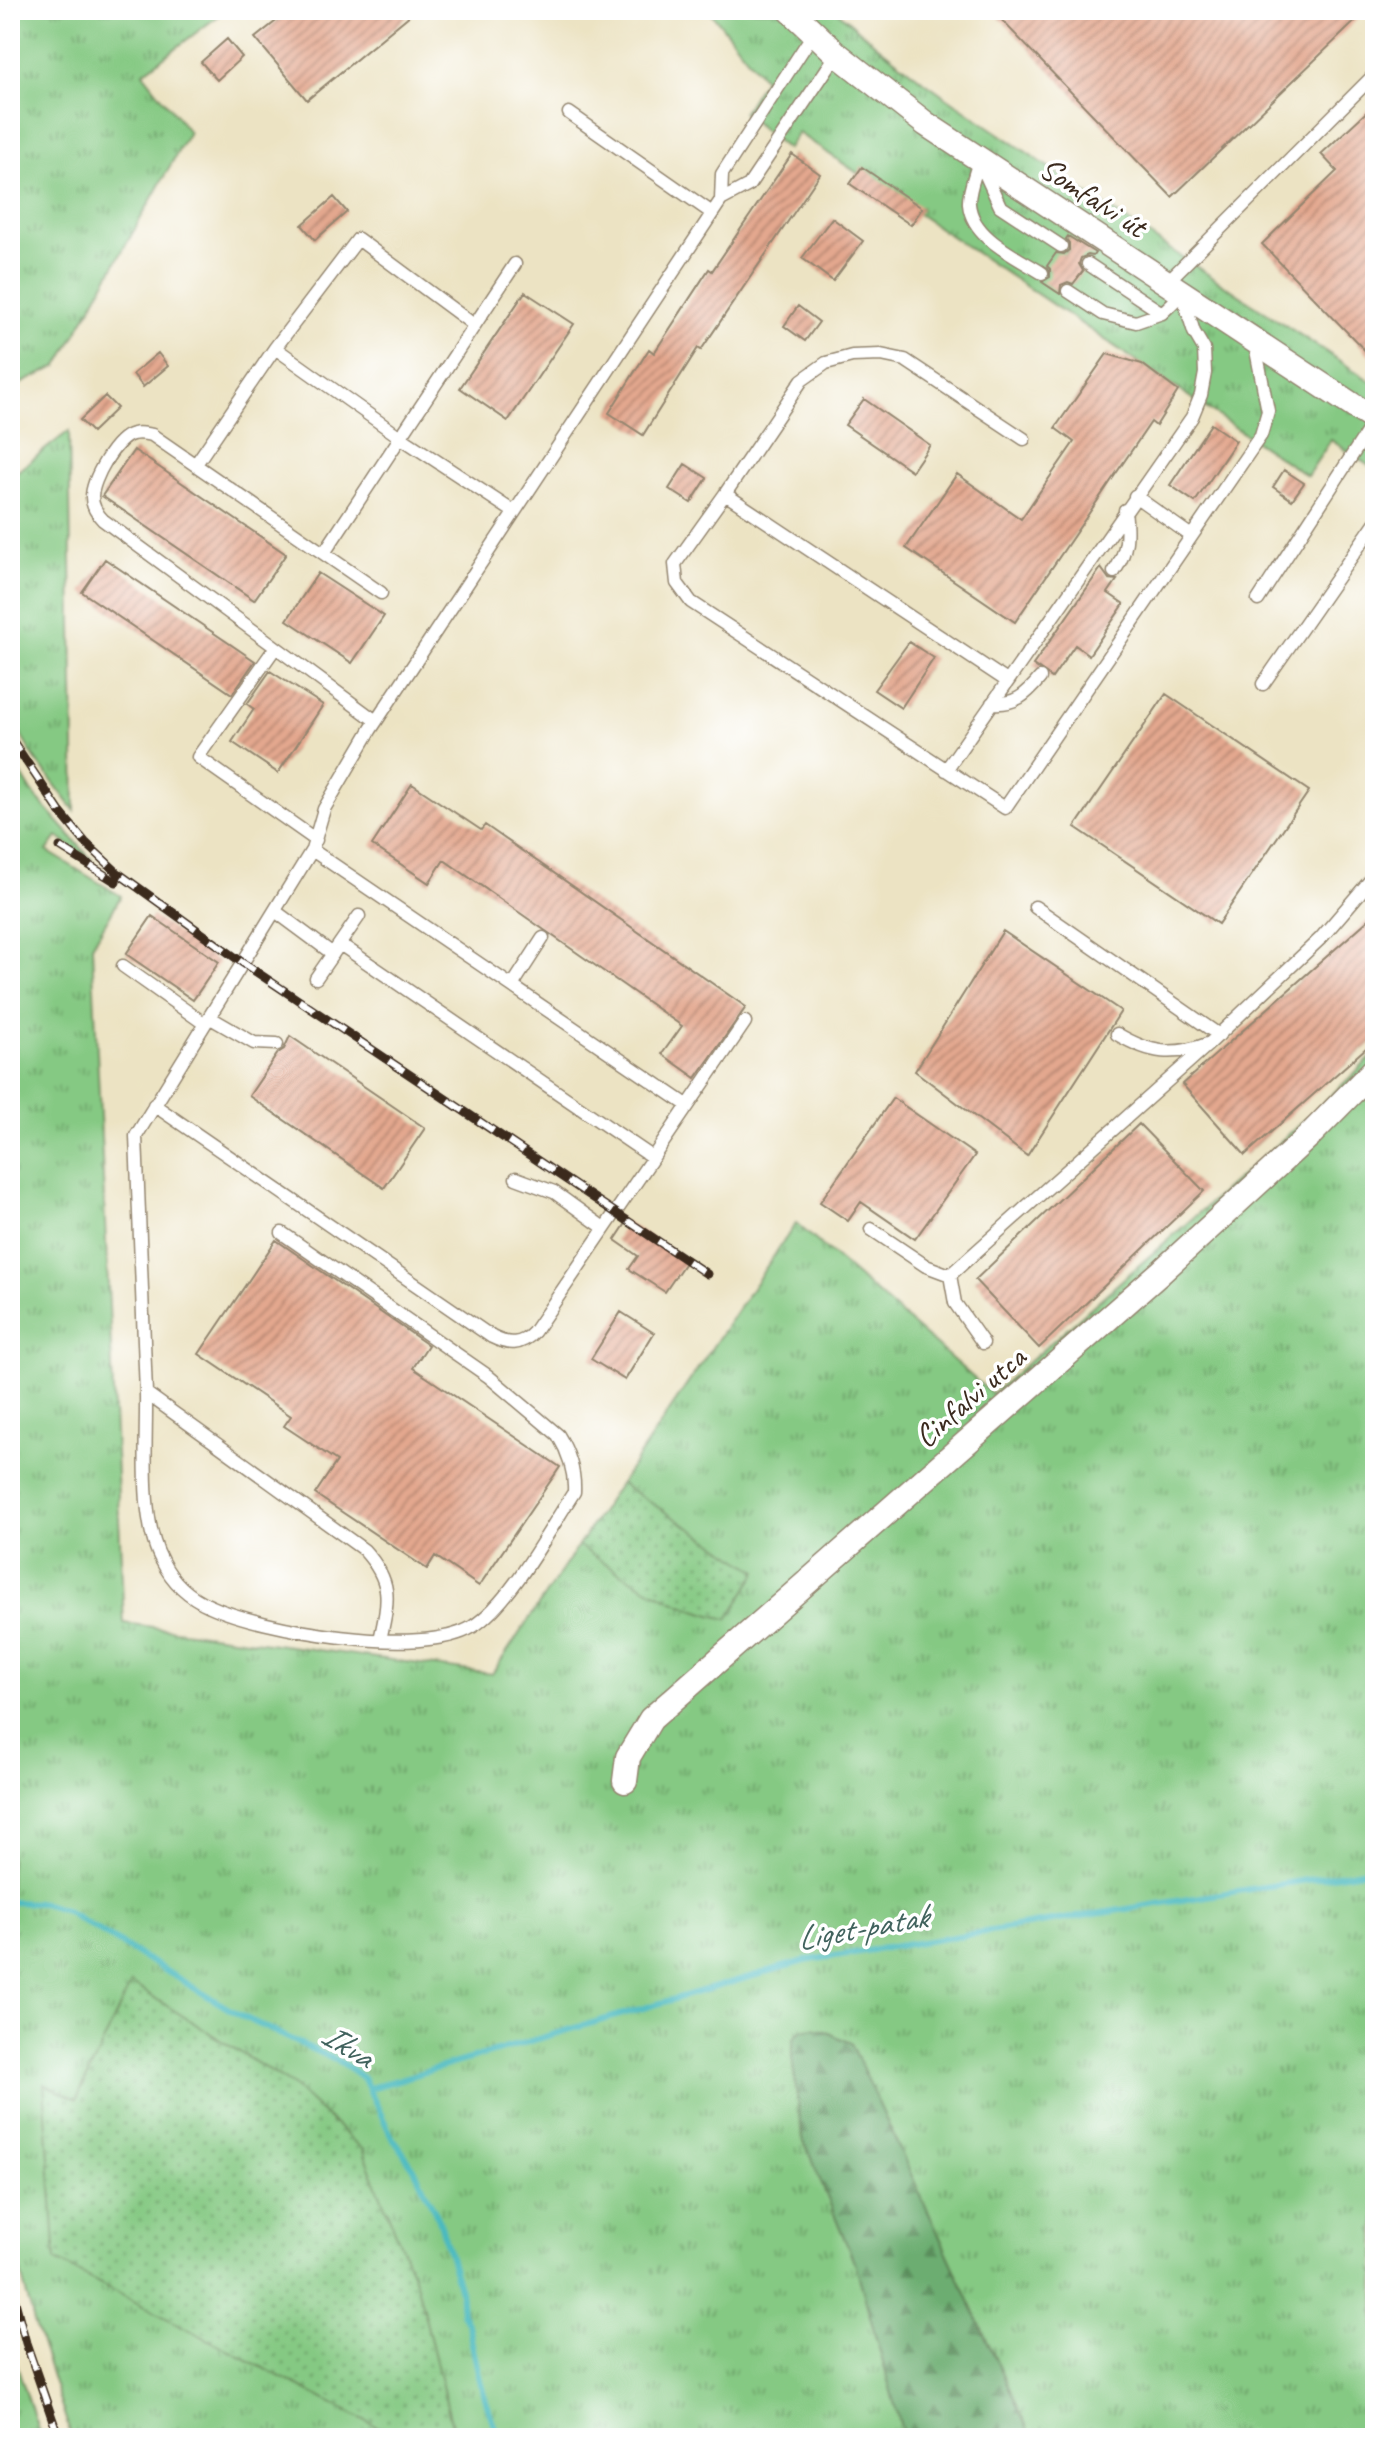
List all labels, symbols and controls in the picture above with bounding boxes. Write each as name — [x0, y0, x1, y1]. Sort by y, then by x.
street label: Somfalvi út — [1032, 147, 1157, 248]
street label: Cinfalvi utca — [906, 1336, 1036, 1457]
water label: Liget-patak — [793, 1893, 937, 1960]
water label: Ikva — [314, 2013, 384, 2079]

